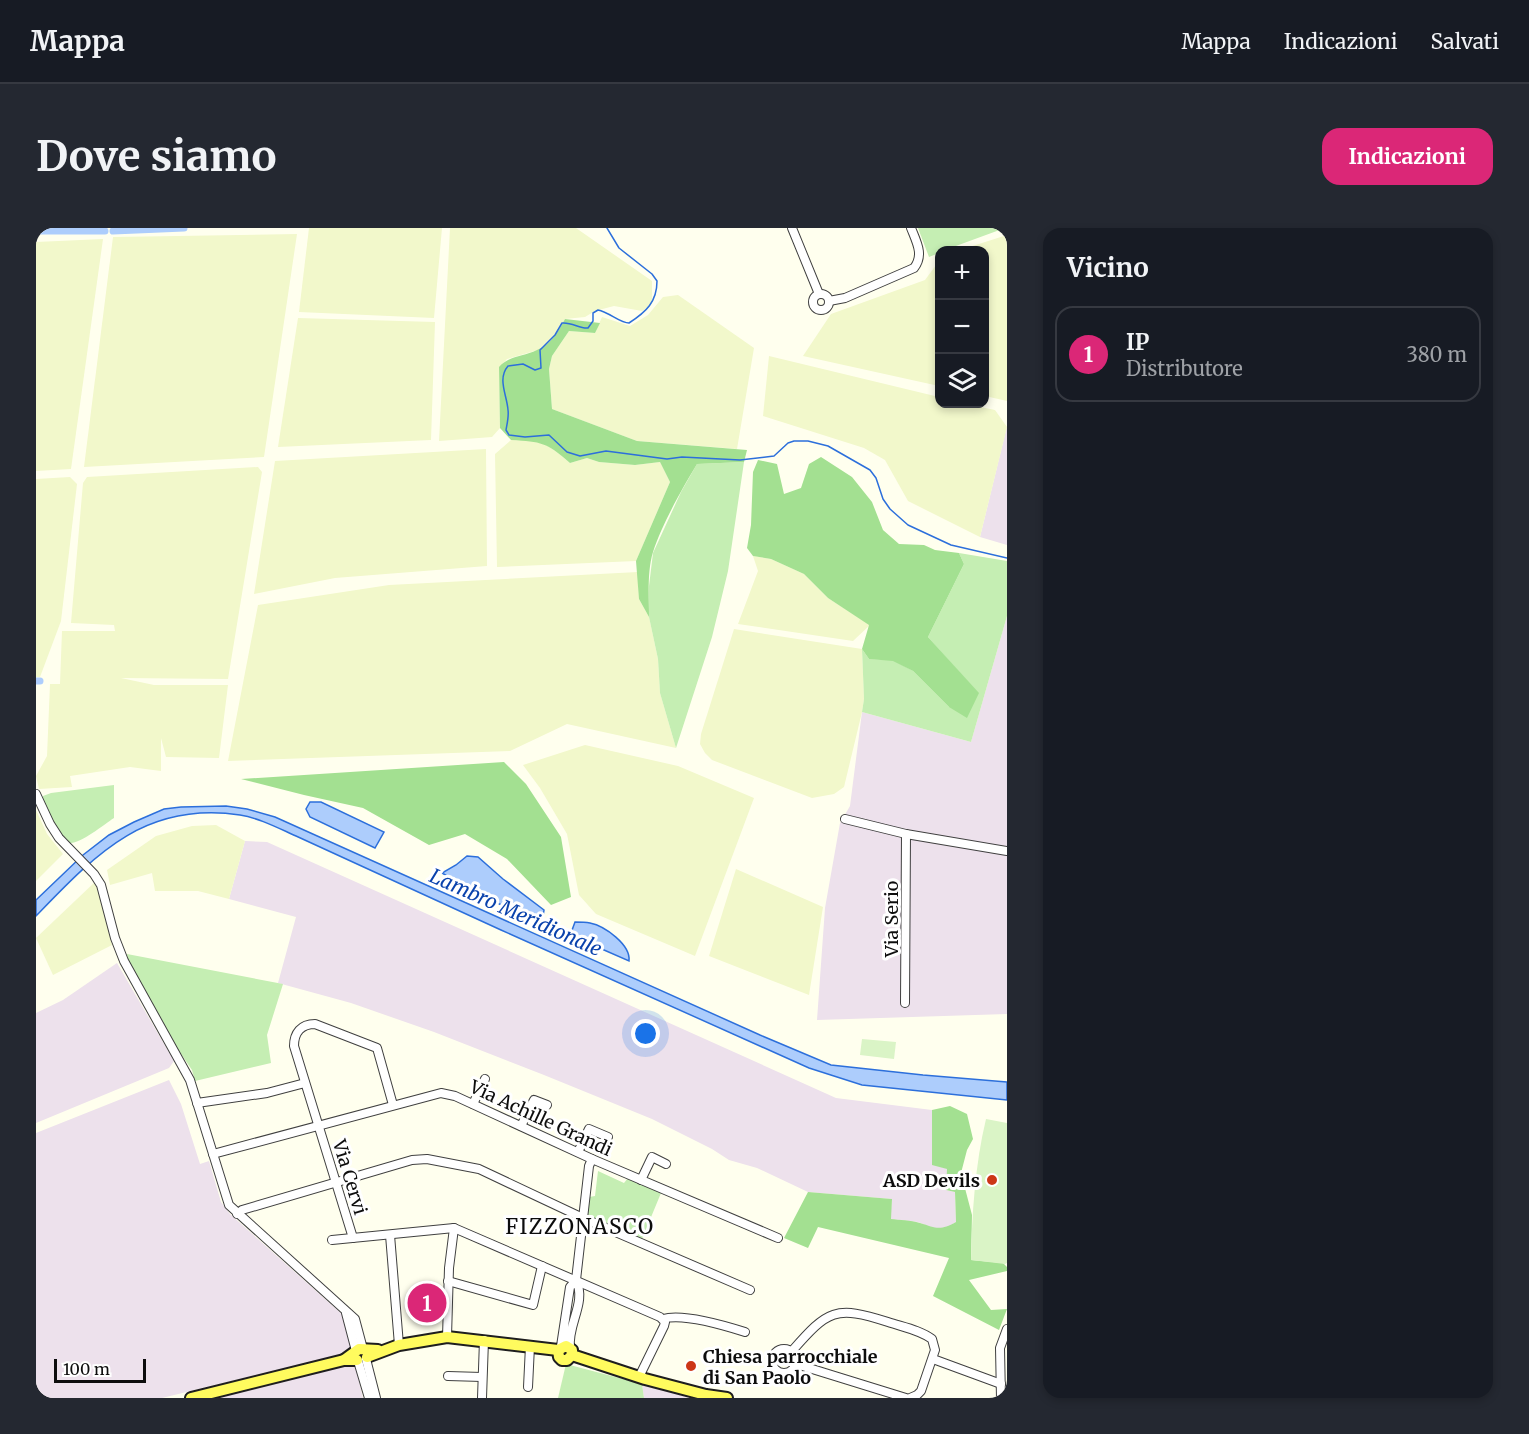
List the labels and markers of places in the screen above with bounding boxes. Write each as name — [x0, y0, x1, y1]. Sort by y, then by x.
place label: ASD Devils — [882, 1169, 980, 1192]
marker: ASD Devils — [985, 1173, 999, 1187]
pin: 1 — [408, 1280, 446, 1326]
place label: Chiesa parrocchiale di San Paolo — [703, 1345, 878, 1389]
marker: Chiesa parrocchiale di San Paolo — [684, 1359, 698, 1373]

